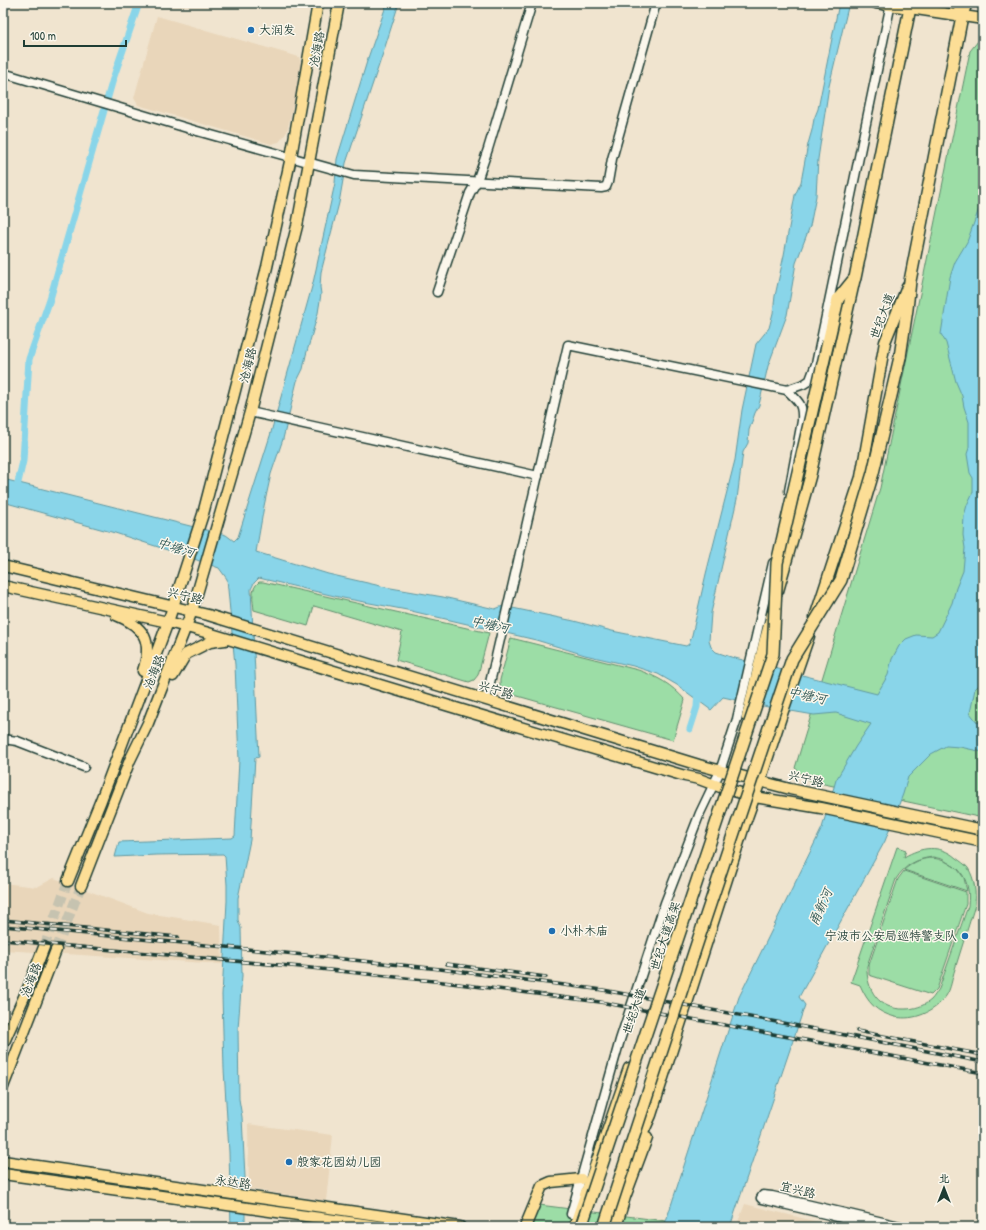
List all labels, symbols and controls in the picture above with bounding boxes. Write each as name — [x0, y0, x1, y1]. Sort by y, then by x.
place label: 大润发 — [259, 21, 295, 38]
scale bar — [24, 22, 126, 48]
marker: 大润发 — [246, 25, 256, 35]
text: 100 m — [30, 27, 56, 44]
street label: 沧海路 — [305, 30, 328, 68]
street label: 世纪大道 — [865, 290, 898, 341]
street label: 沧海路 — [235, 345, 260, 384]
water label: 中塘河 — [155, 533, 199, 562]
street label: 兴宁路 — [166, 583, 205, 608]
water label: 中塘河 — [469, 611, 513, 638]
street label: 沧海路 — [139, 652, 168, 692]
street label: 兴宁路 — [476, 676, 516, 703]
water label: 中塘河 — [786, 682, 830, 708]
street label: 兴宁路 — [787, 766, 826, 791]
water label: 甬新河 — [804, 884, 837, 928]
street label: 世纪大道高架 — [645, 899, 684, 973]
place label: 小朴木庙 — [560, 922, 608, 939]
marker: 小朴木庙 — [547, 926, 557, 936]
place label: 宁波市公安局巡特警支队 — [825, 927, 957, 944]
marker: 宁波市公安局巡特警支队 — [960, 931, 970, 941]
street label: 沧海路 — [16, 960, 45, 1000]
street label: 世纪大道 — [618, 985, 649, 1036]
place label: 殷家花园幼儿园 — [297, 1153, 381, 1170]
marker: 殷家花园幼儿园 — [284, 1157, 294, 1167]
north arrow — [924, 1168, 964, 1208]
street label: 永达路 — [214, 1171, 252, 1192]
text: 北 — [939, 1171, 950, 1185]
street label: 宜兴路 — [779, 1177, 818, 1202]

